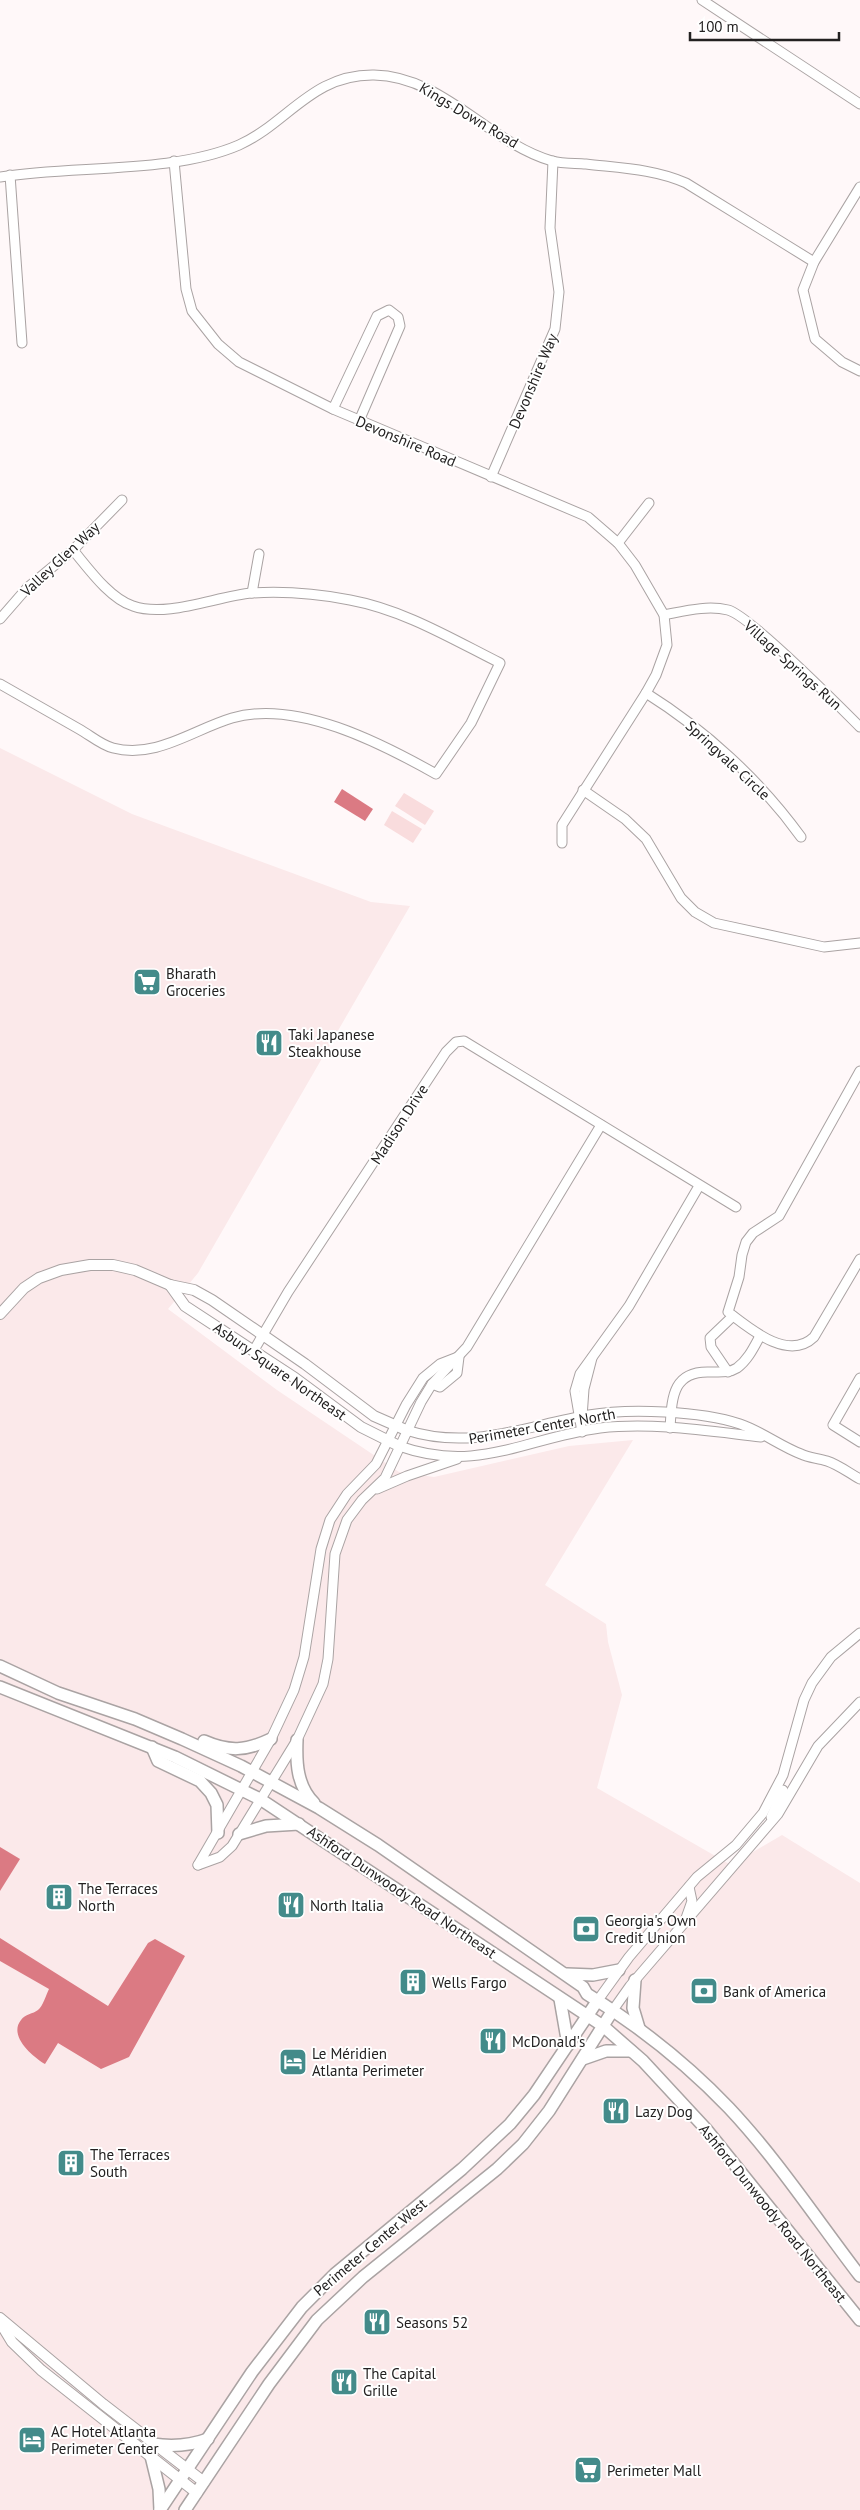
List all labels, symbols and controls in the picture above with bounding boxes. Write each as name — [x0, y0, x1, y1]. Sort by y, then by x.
scale bar — [690, 10, 839, 42]
text: 100 m — [698, 17, 739, 36]
street label: Kings Down Road — [416, 78, 522, 152]
street label: Devonshire Way — [504, 331, 562, 431]
street label: Devonshire Road — [353, 411, 459, 471]
street label: Valley Glen Way — [16, 518, 103, 601]
street label: Village Springs Run — [739, 615, 846, 714]
street label: Springvale Circle — [682, 716, 774, 804]
place label: Bharath Groceries — [166, 964, 225, 1000]
supermarket icon: Bharath Groceries — [132, 967, 162, 997]
place label: Taki Japanese Steakhouse — [288, 1025, 375, 1061]
restaurant icon: Taki Japanese Steakhouse — [254, 1028, 284, 1058]
street label: Madison Drive — [366, 1080, 432, 1168]
street label: Asbury Square Northeast — [210, 1318, 350, 1424]
street label: Perimeter Center North — [467, 1404, 617, 1448]
street label: Ashford Dunwoody Road Northeast — [304, 1822, 500, 1962]
place label: The Terraces North — [78, 1879, 158, 1915]
building icon: The Terraces North — [44, 1882, 74, 1912]
restaurant icon: North Italia — [276, 1890, 306, 1920]
place label: North Italia — [310, 1896, 384, 1915]
place label: Georgia's Own Credit Union — [605, 1911, 696, 1947]
bank icon: Georgia's Own Credit Union — [571, 1914, 601, 1944]
building icon: Wells Fargo — [398, 1967, 428, 1997]
place label: Wells Fargo — [432, 1973, 507, 1992]
bank icon: Bank of America — [689, 1976, 719, 2006]
place label: Bank of America — [723, 1982, 826, 2001]
restaurant icon: McDonald's — [478, 2026, 508, 2056]
place label: McDonald's — [512, 2032, 585, 2051]
place label: Le Méridien Atlanta Perimeter — [312, 2044, 424, 2080]
hotel icon: Le Méridien Atlanta Perimeter — [278, 2047, 308, 2077]
restaurant icon: Lazy Dog — [601, 2096, 631, 2126]
place label: Lazy Dog — [635, 2102, 693, 2121]
street label: Ashford Dunwoody Road Northeast — [695, 2120, 851, 2306]
place label: The Terraces South — [90, 2145, 170, 2181]
building icon: The Terraces South — [56, 2148, 86, 2178]
street label: Perimeter Center West — [309, 2194, 431, 2300]
restaurant icon: Seasons 52 — [362, 2307, 392, 2337]
place label: Seasons 52 — [396, 2313, 468, 2332]
place label: The Capital Grille — [363, 2364, 437, 2400]
restaurant icon: The Capital Grille — [329, 2367, 359, 2397]
place label: AC Hotel Atlanta Perimeter Center — [51, 2422, 159, 2458]
hotel icon: AC Hotel Atlanta Perimeter Center — [17, 2425, 47, 2455]
supermarket icon: Perimeter Mall — [573, 2455, 603, 2485]
place label: Perimeter Mall — [607, 2461, 702, 2480]

